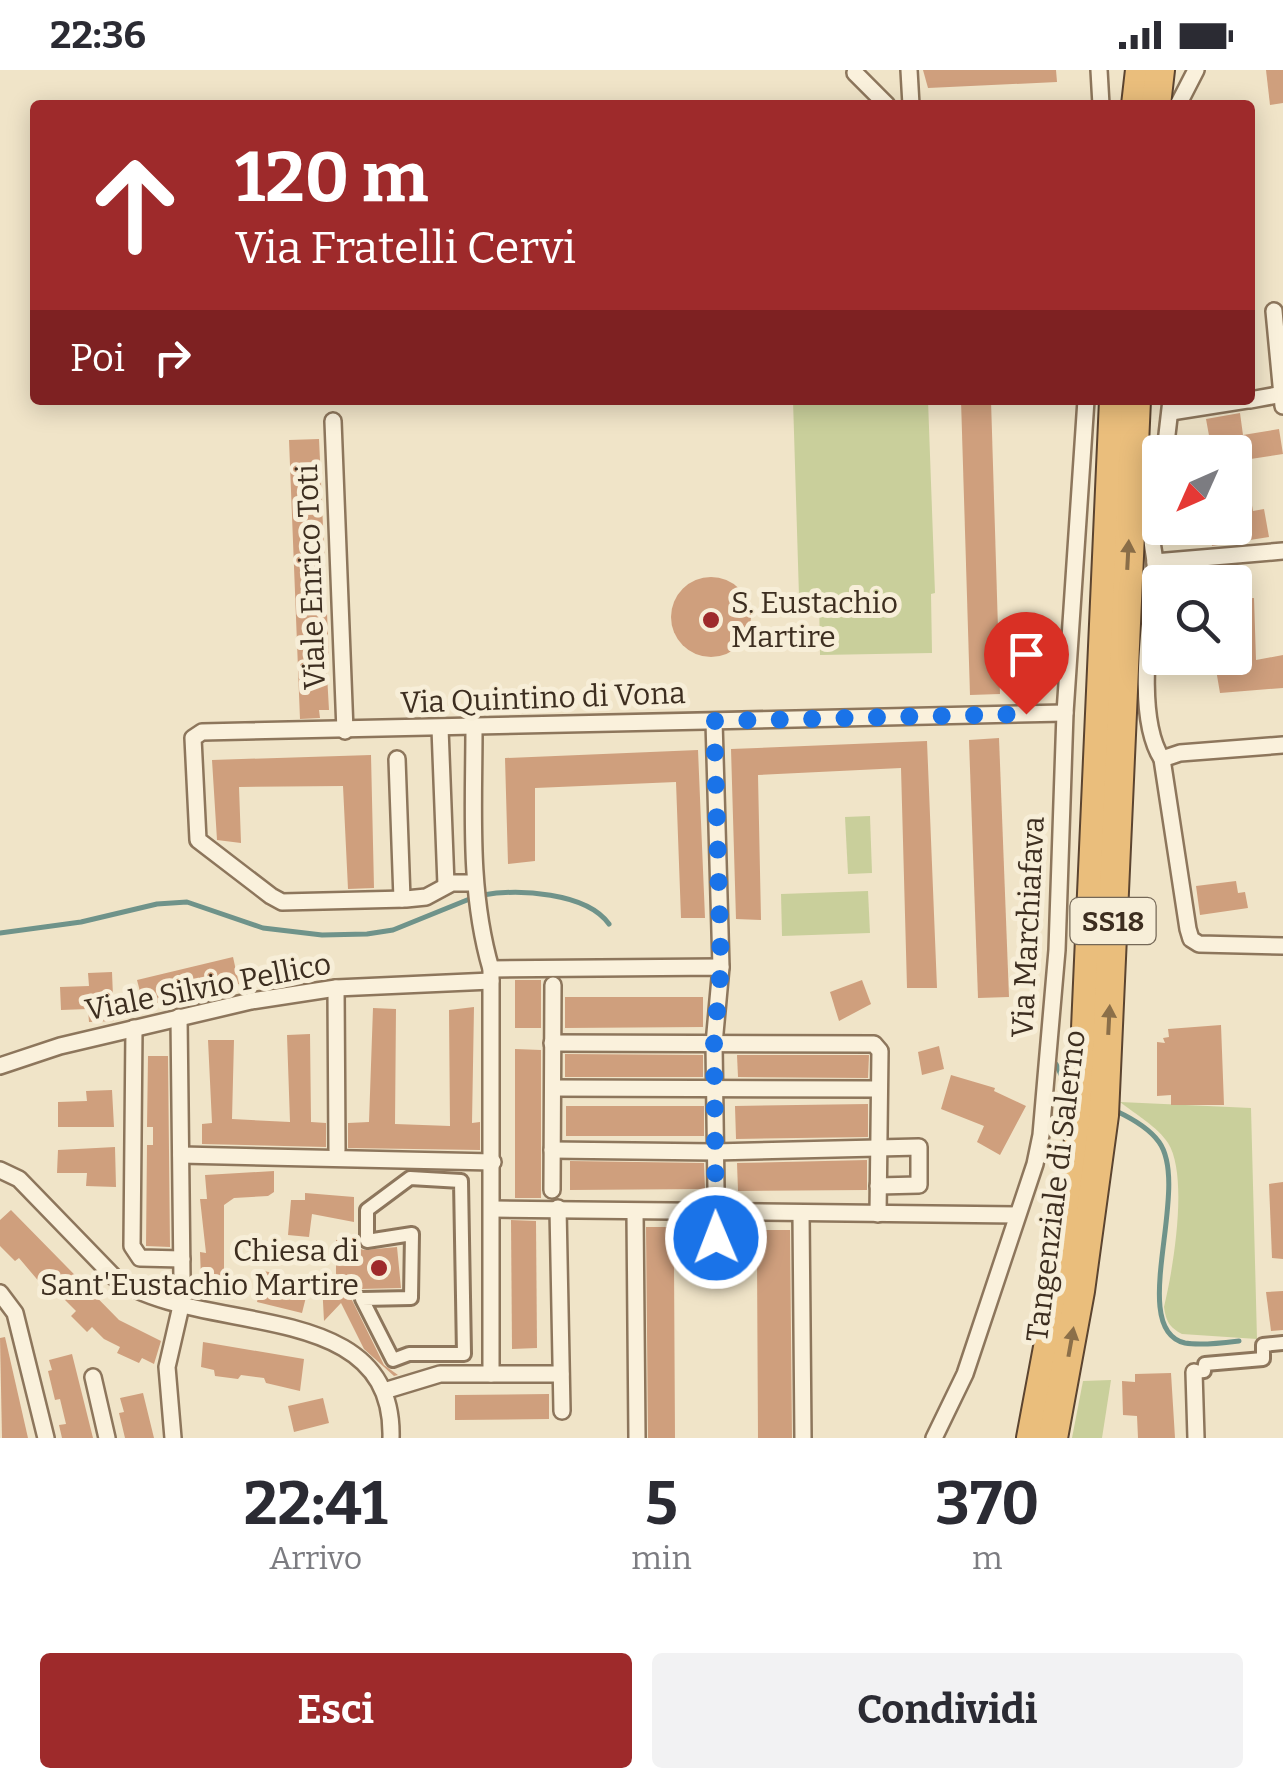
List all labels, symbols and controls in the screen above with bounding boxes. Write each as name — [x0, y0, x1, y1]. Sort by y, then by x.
text: 22:36 — [50, 12, 146, 58]
text: 120 m — [235, 136, 428, 220]
icon: ahead — [70, 140, 200, 270]
text: Via Fratelli Cervi — [235, 221, 576, 275]
icon: right — [145, 330, 200, 385]
text: Poi — [70, 335, 125, 381]
north arrow — [1142, 435, 1252, 545]
map controls — [1142, 435, 1252, 675]
street label: Viale Enrico Toti — [289, 464, 333, 690]
one-way arrow — [1120, 539, 1136, 571]
button: search — [1142, 565, 1252, 675]
place label: S. Eustachio Martire — [731, 585, 898, 655]
marker: S. Eustachio Martire — [700, 609, 722, 631]
pin — [984, 612, 1069, 715]
icon: arrive — [999, 627, 1054, 682]
street label: Via Quintino di Vona — [400, 675, 686, 721]
street label: Via Marchiafava — [1004, 815, 1052, 1039]
road number: SS18 — [1070, 898, 1156, 944]
street label: Viale Silvio Pellico — [82, 946, 334, 1028]
one-way arrow — [1101, 1003, 1117, 1035]
street label: Tangenziale di Salerno — [1019, 1028, 1093, 1344]
position arrow — [664, 1186, 768, 1290]
place label: Chiesa di Sant'Eustachio Martire — [40, 1233, 359, 1303]
marker: Chiesa di Sant'Eustachio Martire — [368, 1257, 390, 1279]
one-way arrow — [1064, 1326, 1079, 1358]
text: 22:41 — [244, 1468, 388, 1540]
text: 5 — [645, 1468, 678, 1540]
text: 370 — [935, 1468, 1039, 1540]
text: Arrivo — [269, 1539, 362, 1577]
text: min — [631, 1539, 692, 1577]
text: m — [972, 1539, 1003, 1577]
button: Esci — [40, 1653, 632, 1768]
button: Condividi — [652, 1653, 1243, 1768]

